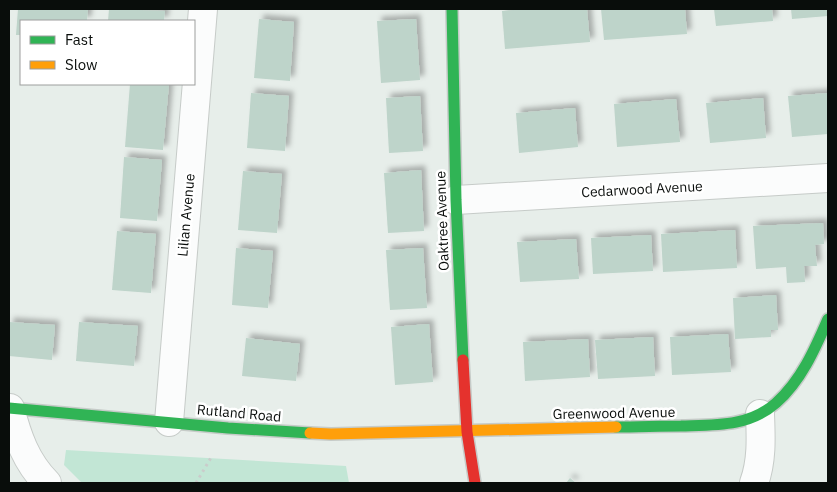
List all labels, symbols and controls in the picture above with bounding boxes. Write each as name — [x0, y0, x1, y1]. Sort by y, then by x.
legend — [20, 20, 195, 85]
text: Fast — [65, 30, 93, 49]
text: Slow — [65, 55, 98, 74]
street label: Oaktree Avenue — [431, 170, 453, 271]
street label: Lilian Avenue — [173, 172, 199, 257]
street label: Cedarwood Avenue — [581, 177, 704, 201]
street label: Rutland Road — [196, 400, 282, 426]
street label: Greenwood Avenue — [553, 403, 676, 423]

